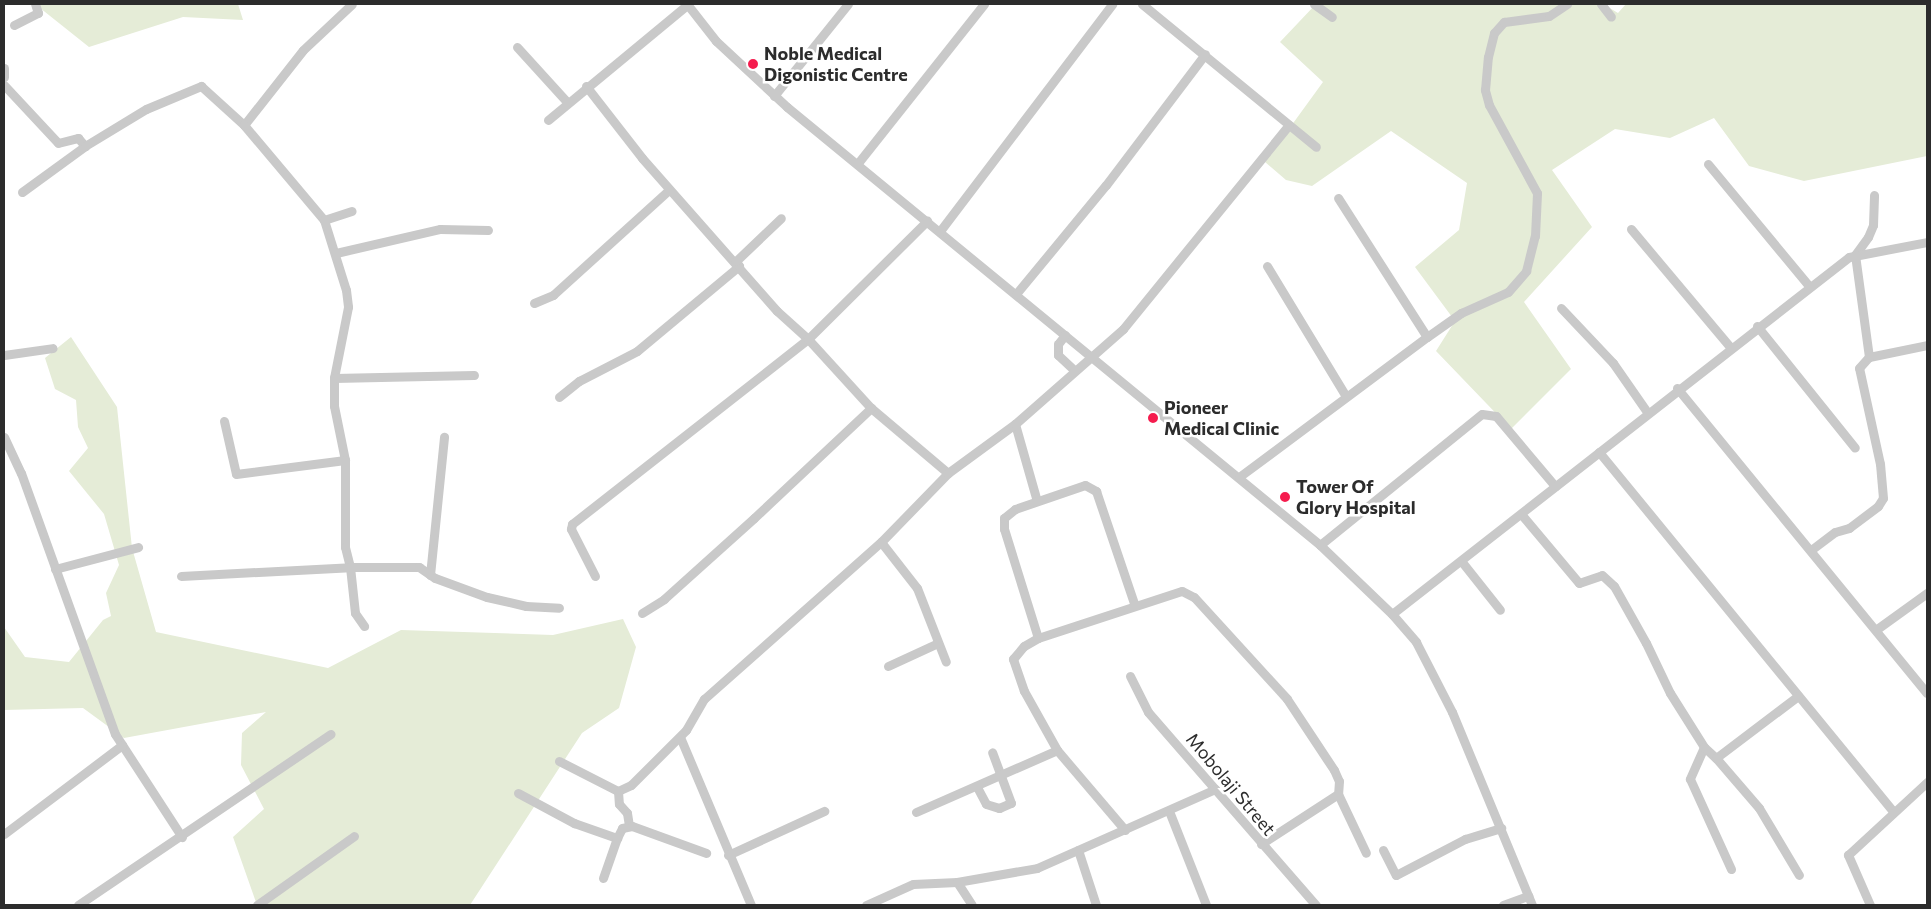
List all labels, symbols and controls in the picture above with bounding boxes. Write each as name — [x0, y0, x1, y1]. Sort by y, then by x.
place label: Noble Medical Digonistic Centre — [764, 43, 908, 86]
marker: Noble Medical Digonistic Centre — [746, 57, 760, 71]
place label: Pioneer Medical Clinic — [1164, 397, 1279, 439]
marker: Pioneer Medical Clinic — [1146, 411, 1160, 425]
place label: Tower Of Glory Hospital — [1296, 476, 1416, 518]
marker: Tower Of Glory Hospital — [1278, 490, 1292, 504]
street label: Mobolaji Street — [1182, 728, 1280, 840]

